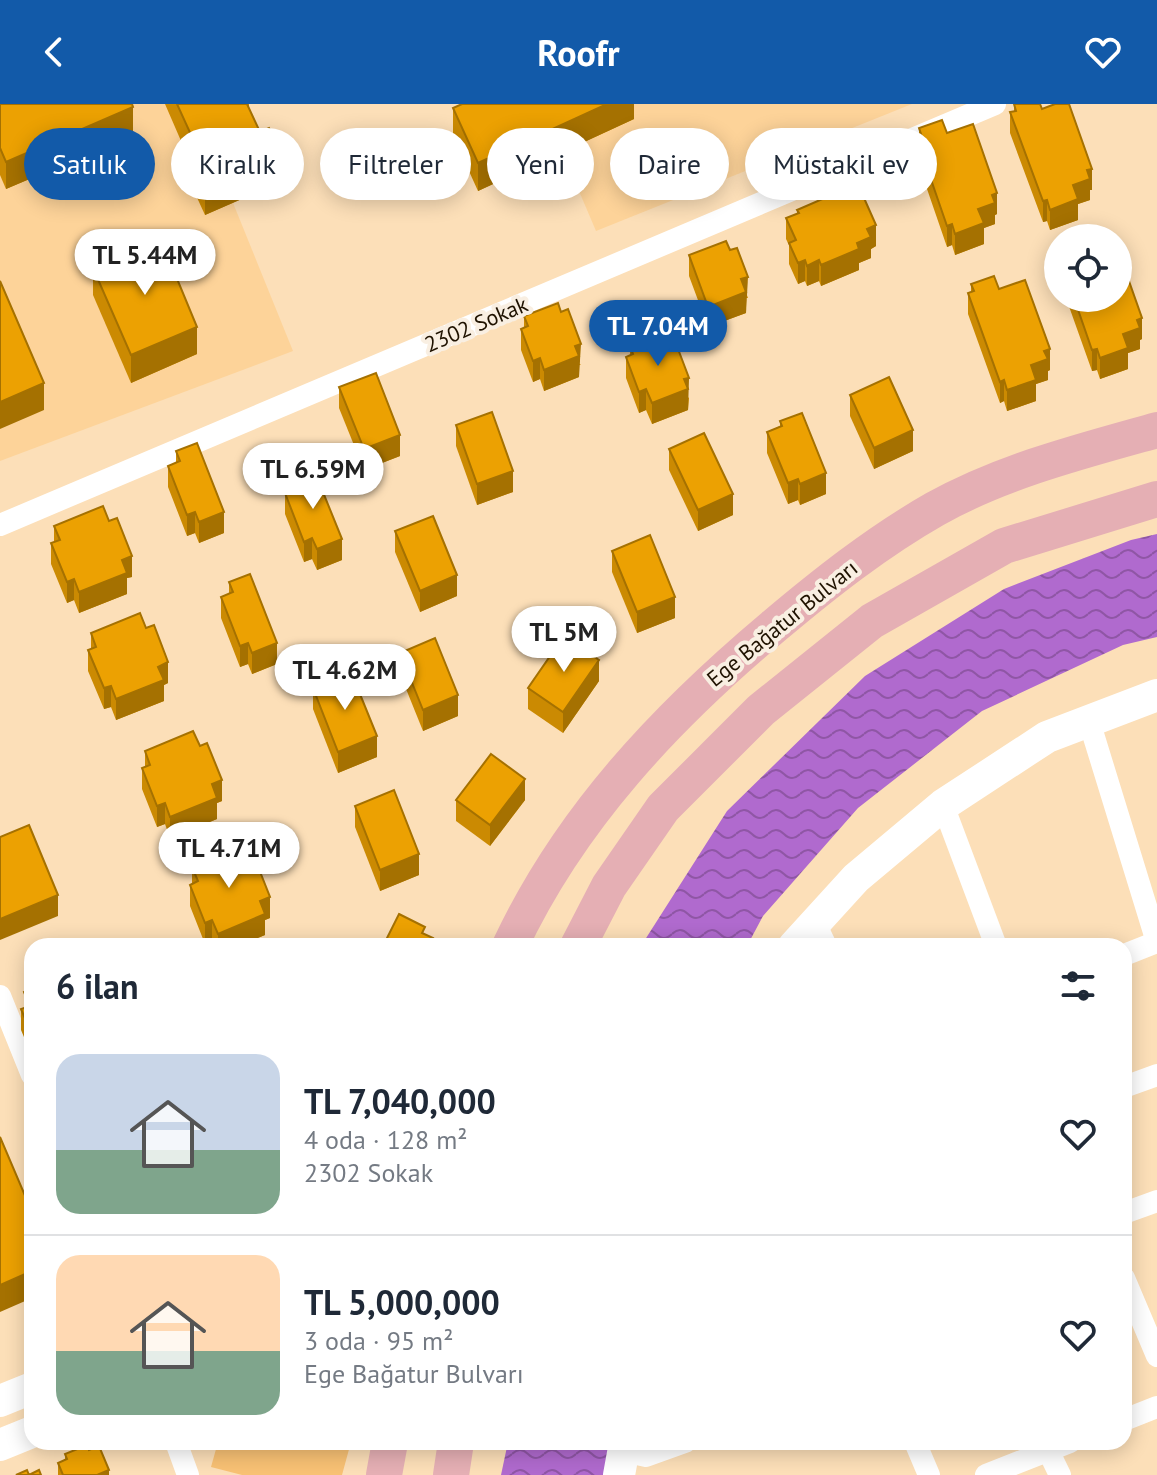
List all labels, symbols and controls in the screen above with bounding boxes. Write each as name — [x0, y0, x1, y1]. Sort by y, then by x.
text: Roofr — [537, 29, 620, 76]
icon: back — [32, 30, 76, 74]
icon: heart — [1081, 30, 1125, 74]
chip: Satılık — [24, 128, 155, 200]
chip: Kiralık — [171, 128, 304, 200]
chip: Filtreler — [320, 128, 471, 200]
chip: Yeni — [487, 128, 594, 200]
chip: Daire — [610, 128, 729, 200]
chip: Müstakil ev — [745, 128, 937, 200]
map controls — [1044, 224, 1132, 312]
button: locate — [1044, 224, 1132, 312]
pin: TL 5.44M — [62, 229, 228, 297]
text: TL 5.44M — [93, 238, 197, 271]
street label: 2302 Sokak — [420, 290, 532, 358]
pin: TL 7.04M — [575, 300, 741, 368]
text: TL 7.04M — [607, 309, 709, 342]
pin: TL 6.59M — [230, 443, 396, 511]
text: TL 6.59M — [261, 452, 365, 485]
street label: Ege Bağatur Bulvarı — [701, 554, 863, 692]
pin: TL 5M — [508, 606, 620, 674]
text: TL 5M — [530, 615, 598, 648]
pin: TL 4.62M — [262, 644, 428, 712]
text: TL 4.62M — [293, 653, 397, 686]
pin: TL 4.71M — [146, 822, 312, 890]
text: TL 4.71M — [177, 831, 281, 864]
text: 6 ilan — [56, 964, 138, 1008]
icon: filters — [1056, 964, 1100, 1008]
text: TL 7,040,000 — [304, 1079, 496, 1123]
icon: home — [120, 1086, 216, 1182]
icon: heart — [1056, 1112, 1100, 1156]
text: 4 oda · 128 m² — [304, 1123, 468, 1156]
text: 2302 Sokak — [304, 1156, 433, 1189]
text: TL 5,000,000 — [304, 1280, 500, 1324]
icon: home — [120, 1287, 216, 1383]
icon: heart — [1056, 1313, 1100, 1357]
text: 3 oda · 95 m² — [304, 1324, 453, 1357]
text: Ege Bağatur Bulvarı — [304, 1357, 524, 1390]

